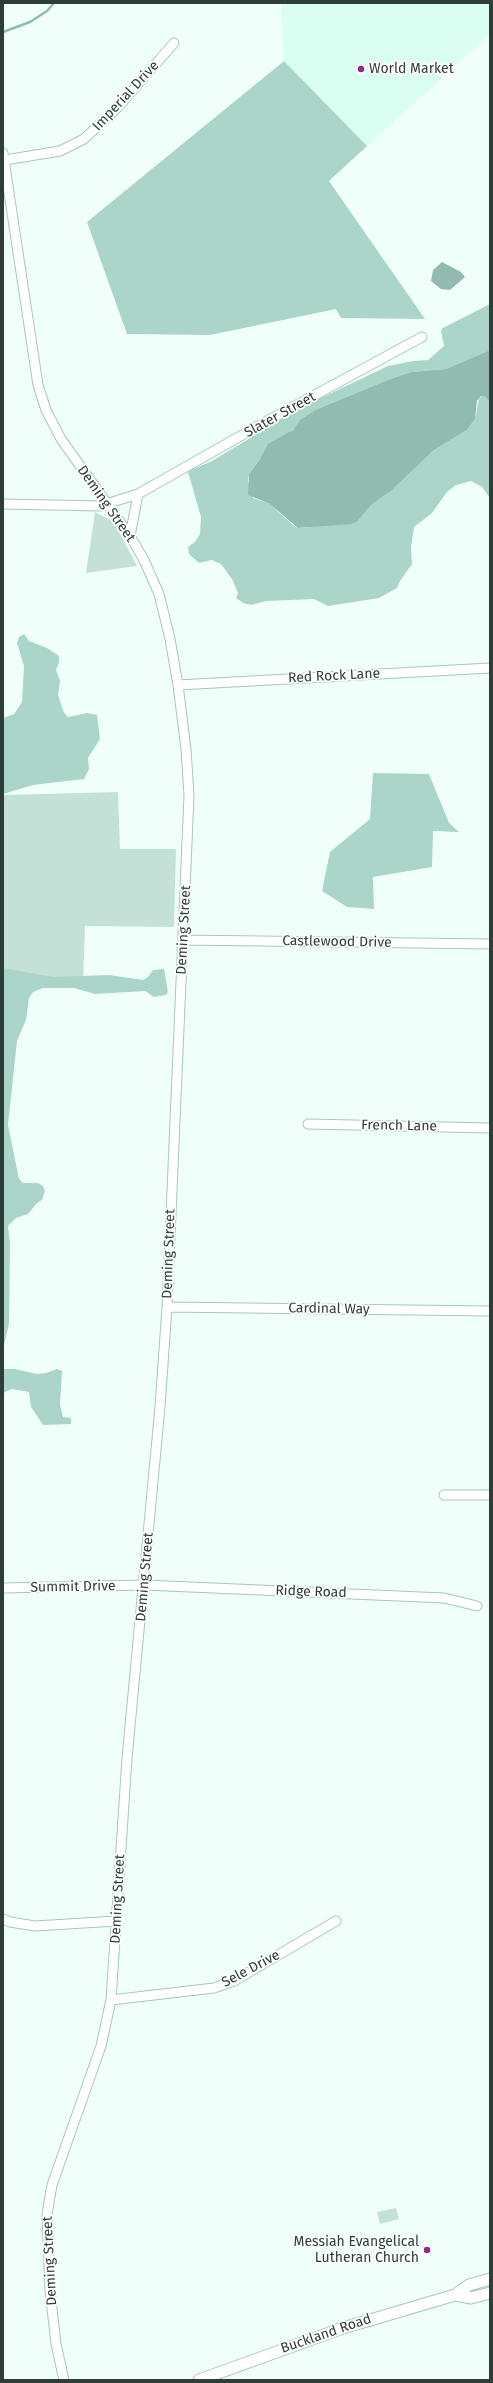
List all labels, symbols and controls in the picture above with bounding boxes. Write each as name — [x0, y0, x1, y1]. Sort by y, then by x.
street label: Imperial Drive — [89, 58, 163, 134]
place label: World Market — [369, 61, 454, 77]
marker: World Market — [356, 64, 366, 74]
street label: Slater Street — [241, 389, 319, 441]
street label: Deming Street — [73, 462, 139, 546]
street label: Red Rock Lane — [287, 665, 381, 687]
street label: Deming Street — [173, 885, 195, 975]
street label: Castlewood Drive — [282, 933, 392, 951]
street label: French Lane — [361, 1117, 437, 1135]
street label: Deming Street — [159, 1209, 179, 1299]
street label: Cardinal Way — [288, 1300, 370, 1318]
street label: Deming Street — [133, 1532, 157, 1622]
street label: Summit Drive — [30, 1578, 116, 1596]
street label: Ridge Road — [275, 1582, 347, 1602]
street label: Deming Street — [107, 1854, 129, 1944]
street label: Sele Drive — [219, 1947, 283, 1991]
street label: Deming Street — [39, 2216, 61, 2306]
place label: Messiah Evangelical Lutheran Church — [294, 2234, 419, 2266]
marker: Messiah Evangelical Lutheran Church — [422, 2245, 432, 2255]
street label: Buckland Road — [278, 2311, 374, 2357]

